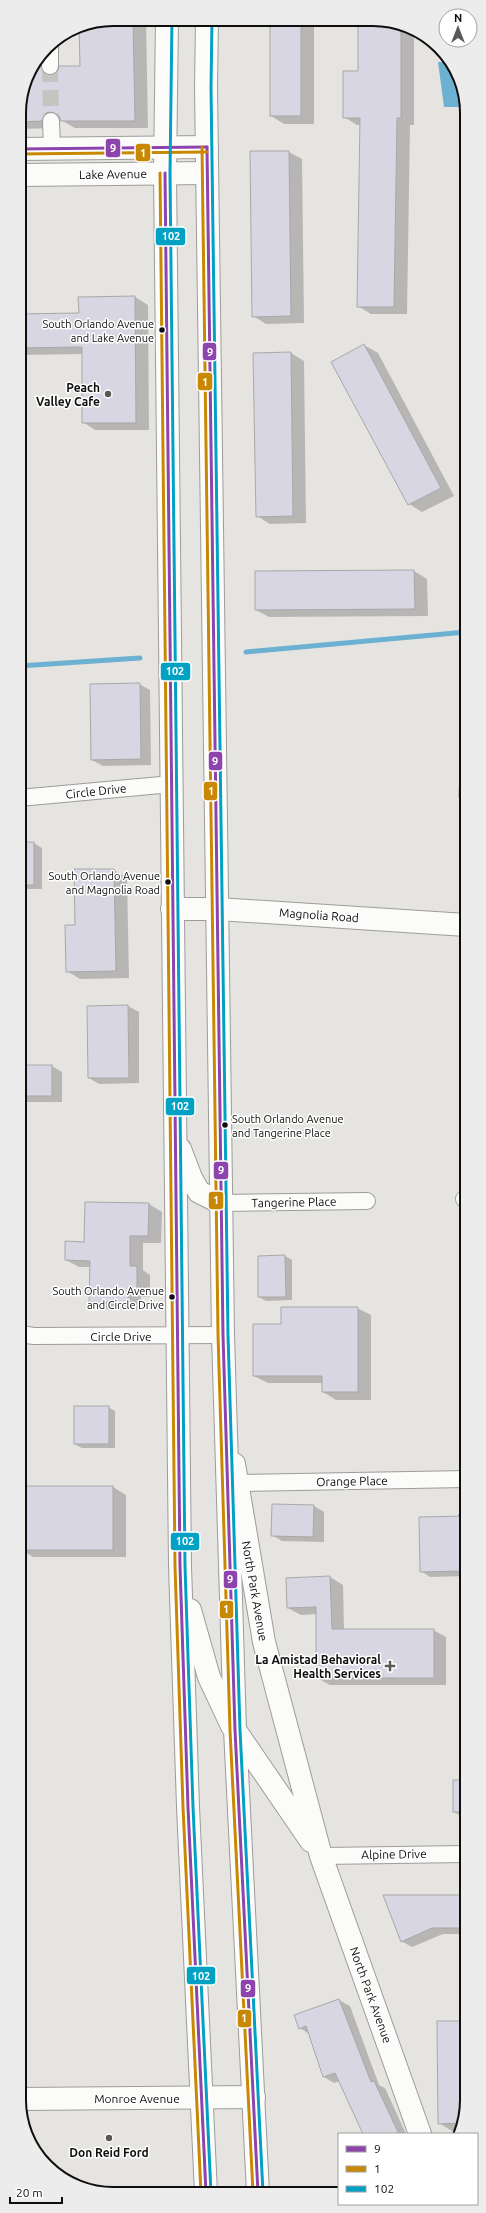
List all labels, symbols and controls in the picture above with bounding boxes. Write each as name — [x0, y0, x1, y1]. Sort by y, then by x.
north arrow — [438, 8, 478, 48]
text: N — [454, 12, 462, 24]
line badge: 9 — [105, 138, 121, 158]
text: 9 — [110, 142, 116, 154]
line badge: 1 — [135, 143, 151, 162]
text: 1 — [140, 147, 146, 159]
street label: Lake Avenue — [79, 167, 147, 181]
line badge: 102 — [155, 227, 186, 246]
text: 102 — [162, 230, 180, 242]
place label: South Orlando Avenue and Lake Avenue — [42, 318, 154, 344]
marker: South Orlando Avenue and Lake Avenue — [157, 325, 167, 335]
line badge: 9 — [202, 342, 217, 361]
text: 9 — [207, 346, 213, 358]
line badge: 1 — [197, 372, 213, 391]
text: 1 — [202, 376, 208, 388]
place label: Peach Valley Cafe — [36, 381, 100, 408]
marker: Peach Valley Cafe — [103, 389, 113, 399]
line badge: 102 — [160, 662, 191, 681]
text: 102 — [166, 665, 184, 677]
line badge: 9 — [208, 751, 223, 771]
text: 9 — [212, 755, 218, 767]
street label: Circle Drive — [65, 781, 127, 801]
line badge: 1 — [203, 781, 218, 801]
text: 1 — [208, 785, 214, 797]
place label: South Orlando Avenue and Magnolia Road — [48, 870, 160, 896]
marker: South Orlando Avenue and Magnolia Road — [163, 877, 173, 887]
street label: Magnolia Road — [279, 906, 359, 924]
line badge: 102 — [165, 1097, 195, 1116]
text: 102 — [171, 1100, 189, 1112]
place label: South Orlando Avenue and Tangerine Place — [232, 1113, 344, 1139]
marker: South Orlando Avenue and Tangerine Place — [220, 1120, 230, 1130]
line badge: 9 — [213, 1161, 229, 1180]
text: 9 — [218, 1164, 224, 1176]
line badge: 1 — [208, 1191, 224, 1210]
text: 1 — [213, 1194, 219, 1206]
street label: Tangerine Place — [251, 1195, 337, 1209]
place label: South Orlando Avenue and Circle Drive — [52, 1285, 164, 1311]
marker: South Orlando Avenue and Circle Drive — [167, 1292, 177, 1302]
street label: Circle Drive — [90, 1330, 152, 1343]
street label: Orange Place — [316, 1474, 388, 1488]
line badge: 102 — [170, 1532, 200, 1551]
text: 102 — [176, 1535, 194, 1547]
street label: North Park Avenue — [240, 1540, 270, 1642]
line badge: 9 — [223, 1570, 238, 1589]
text: 9 — [227, 1573, 233, 1585]
line badge: 1 — [219, 1600, 234, 1619]
text: 1 — [223, 1603, 229, 1615]
place label: La Amistad Behavioral Health Services — [255, 1653, 381, 1680]
marker: La Amistad Behavioral Health Services — [384, 1660, 396, 1672]
street label: Alpine Drive — [361, 1847, 427, 1861]
street label: North Park Avenue — [348, 1945, 394, 2045]
line badge: 102 — [186, 1966, 216, 1985]
text: 102 — [192, 1970, 210, 1982]
line badge: 9 — [240, 1979, 256, 1998]
text: 9 — [245, 1982, 251, 1994]
line badge: 1 — [237, 2009, 252, 2028]
text: 1 — [241, 2012, 247, 2024]
street label: Monroe Avenue — [94, 2092, 180, 2105]
marker: Don Reid Ford — [104, 2133, 114, 2143]
legend — [338, 2133, 478, 2205]
text: 9 — [374, 2142, 381, 2155]
place label: Don Reid Ford — [69, 2146, 149, 2159]
text: 1 — [374, 2162, 381, 2175]
scale bar — [10, 2179, 62, 2205]
text: 102 — [374, 2182, 394, 2195]
text: 20 m — [16, 2186, 43, 2199]

